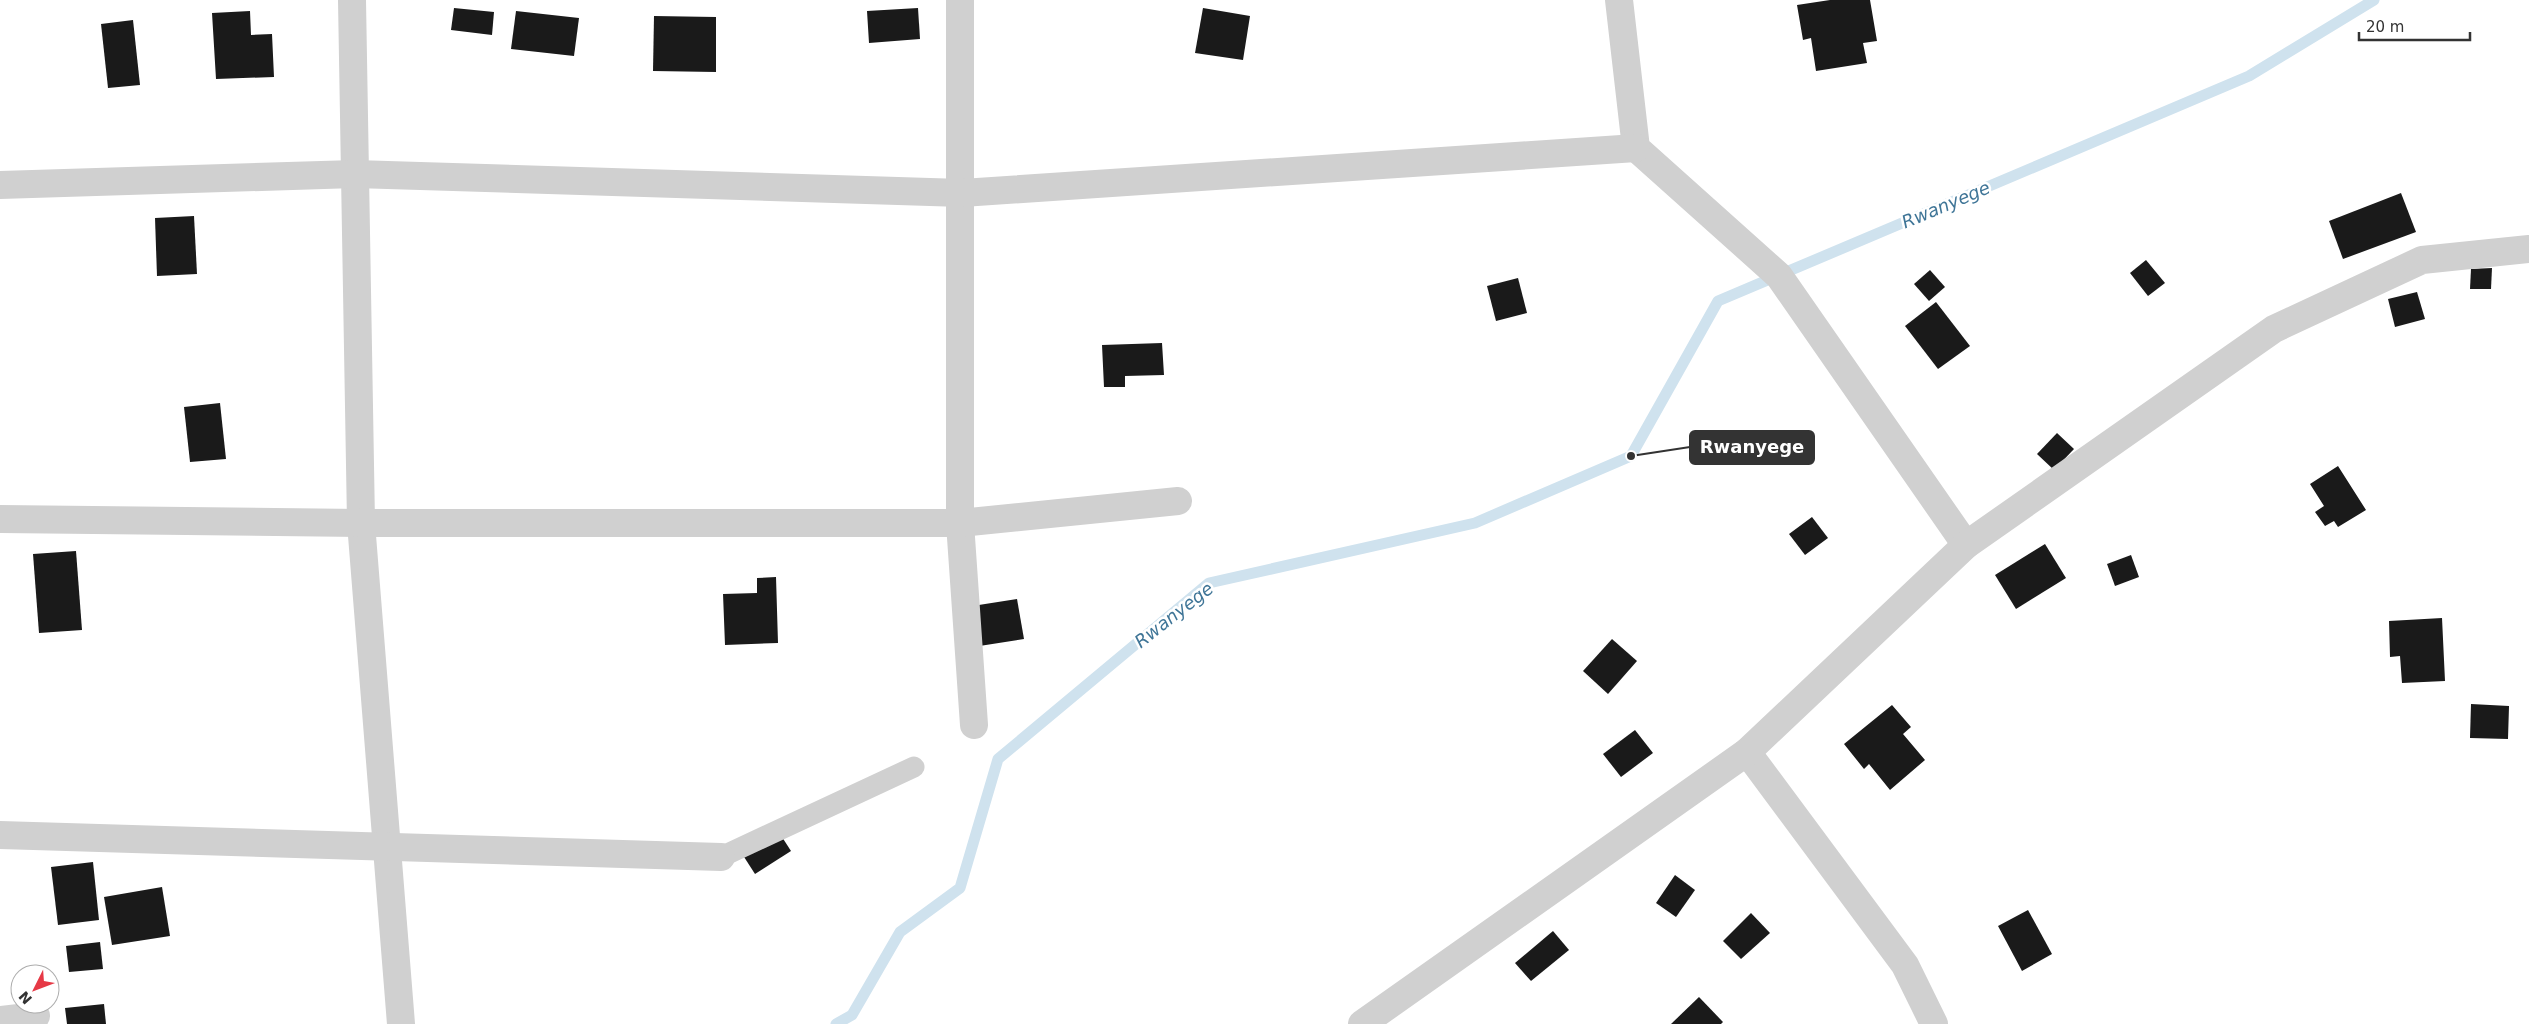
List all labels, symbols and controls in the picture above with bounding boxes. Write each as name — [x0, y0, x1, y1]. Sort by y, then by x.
scale bar — [2359, 10, 2470, 42]
text: 20 m — [2366, 18, 2404, 36]
water label: Rwanyege — [1898, 177, 1993, 233]
callout: Rwanyege — [1690, 431, 1814, 464]
text: Rwanyege — [1700, 436, 1804, 457]
water label: Rwanyege — [1130, 577, 1217, 652]
north arrow — [10, 964, 60, 1014]
text: N — [15, 988, 35, 1007]

